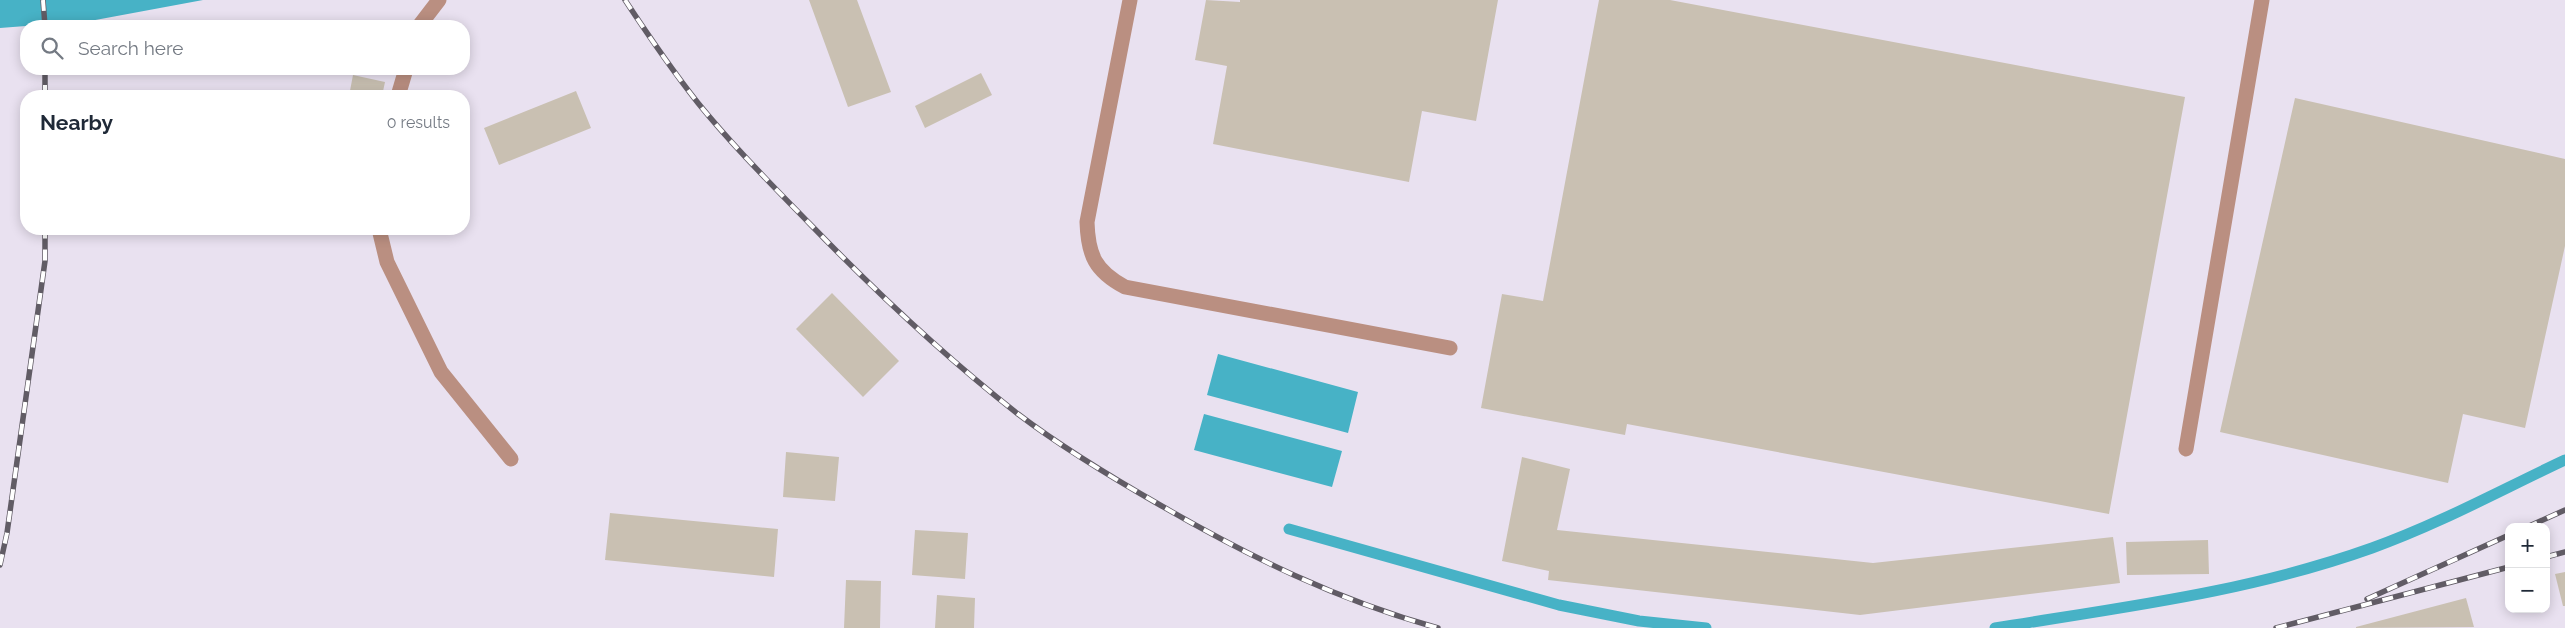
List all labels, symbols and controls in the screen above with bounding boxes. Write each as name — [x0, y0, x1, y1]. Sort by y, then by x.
search box — [20, 20, 470, 75]
icon: search — [38, 34, 66, 62]
text: Search here — [78, 37, 184, 59]
text: Nearby — [40, 110, 113, 135]
text: 0 results — [387, 113, 450, 132]
map controls — [2505, 523, 2550, 613]
button: + — [2505, 523, 2550, 568]
button: − — [2505, 568, 2550, 613]

